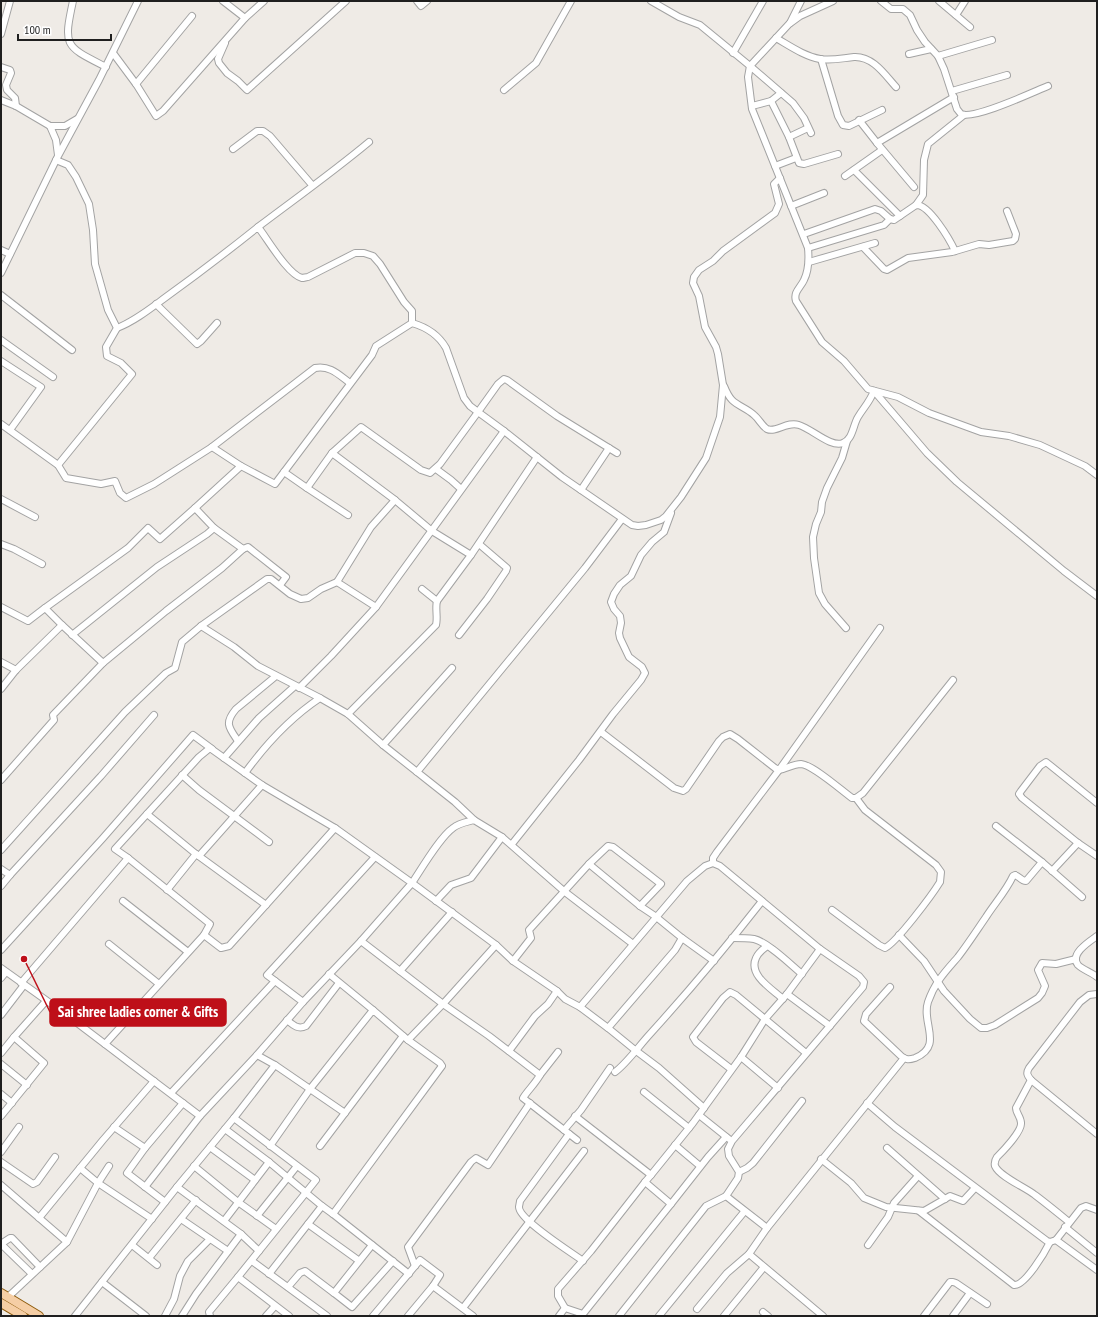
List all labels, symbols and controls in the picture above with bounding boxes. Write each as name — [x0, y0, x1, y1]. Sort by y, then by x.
scale bar — [18, 16, 111, 42]
text: 100 m — [24, 22, 51, 37]
callout: Sai shree ladies corner & Gifts — [50, 999, 226, 1026]
text: Sai shree ladies corner & Gifts — [58, 1002, 218, 1021]

